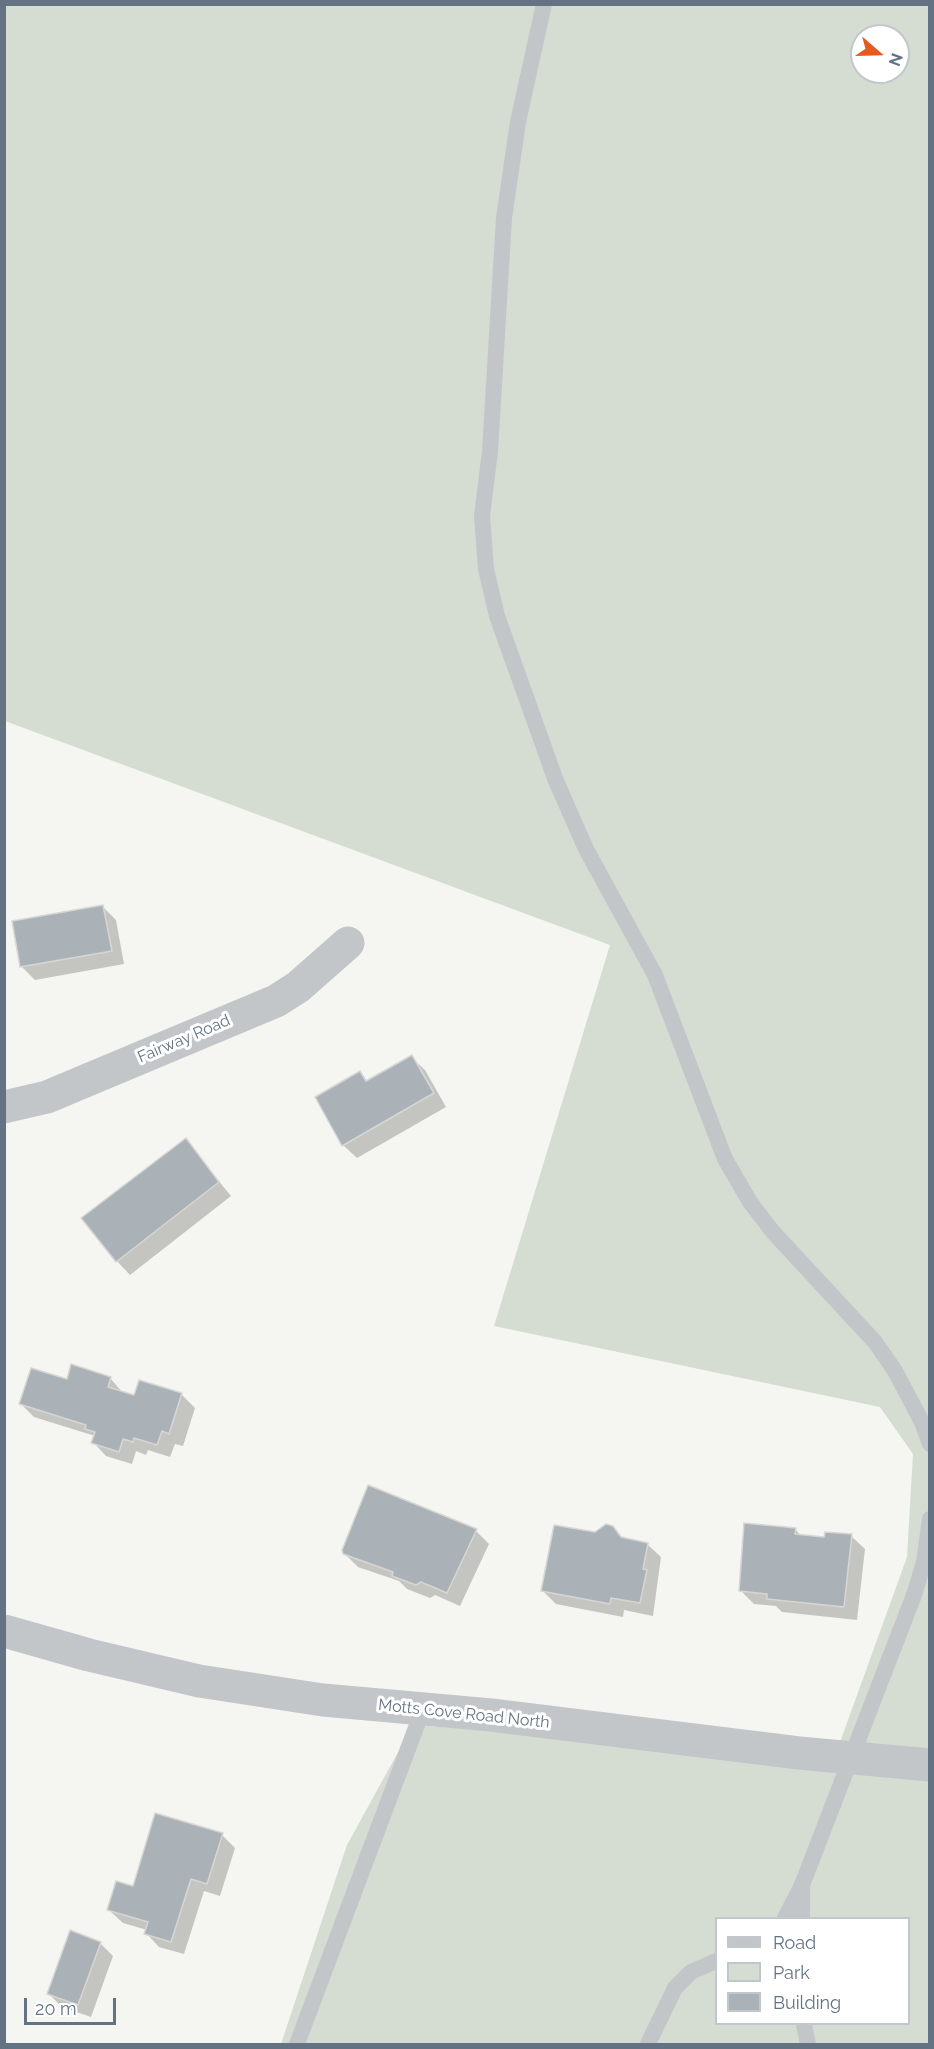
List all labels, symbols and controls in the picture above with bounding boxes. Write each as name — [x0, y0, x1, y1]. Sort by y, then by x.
north arrow — [850, 24, 910, 84]
text: N — [884, 51, 907, 69]
street label: Fairway Road — [135, 1011, 233, 1067]
street label: Motts Cove Road North — [377, 1695, 551, 1733]
legend — [715, 1917, 910, 2025]
text: Road — [773, 1932, 816, 1953]
text: Park — [773, 1962, 810, 1983]
scale bar — [27, 1986, 118, 2024]
text: Building — [773, 1992, 841, 2013]
text: 20 m — [35, 1998, 77, 2019]

